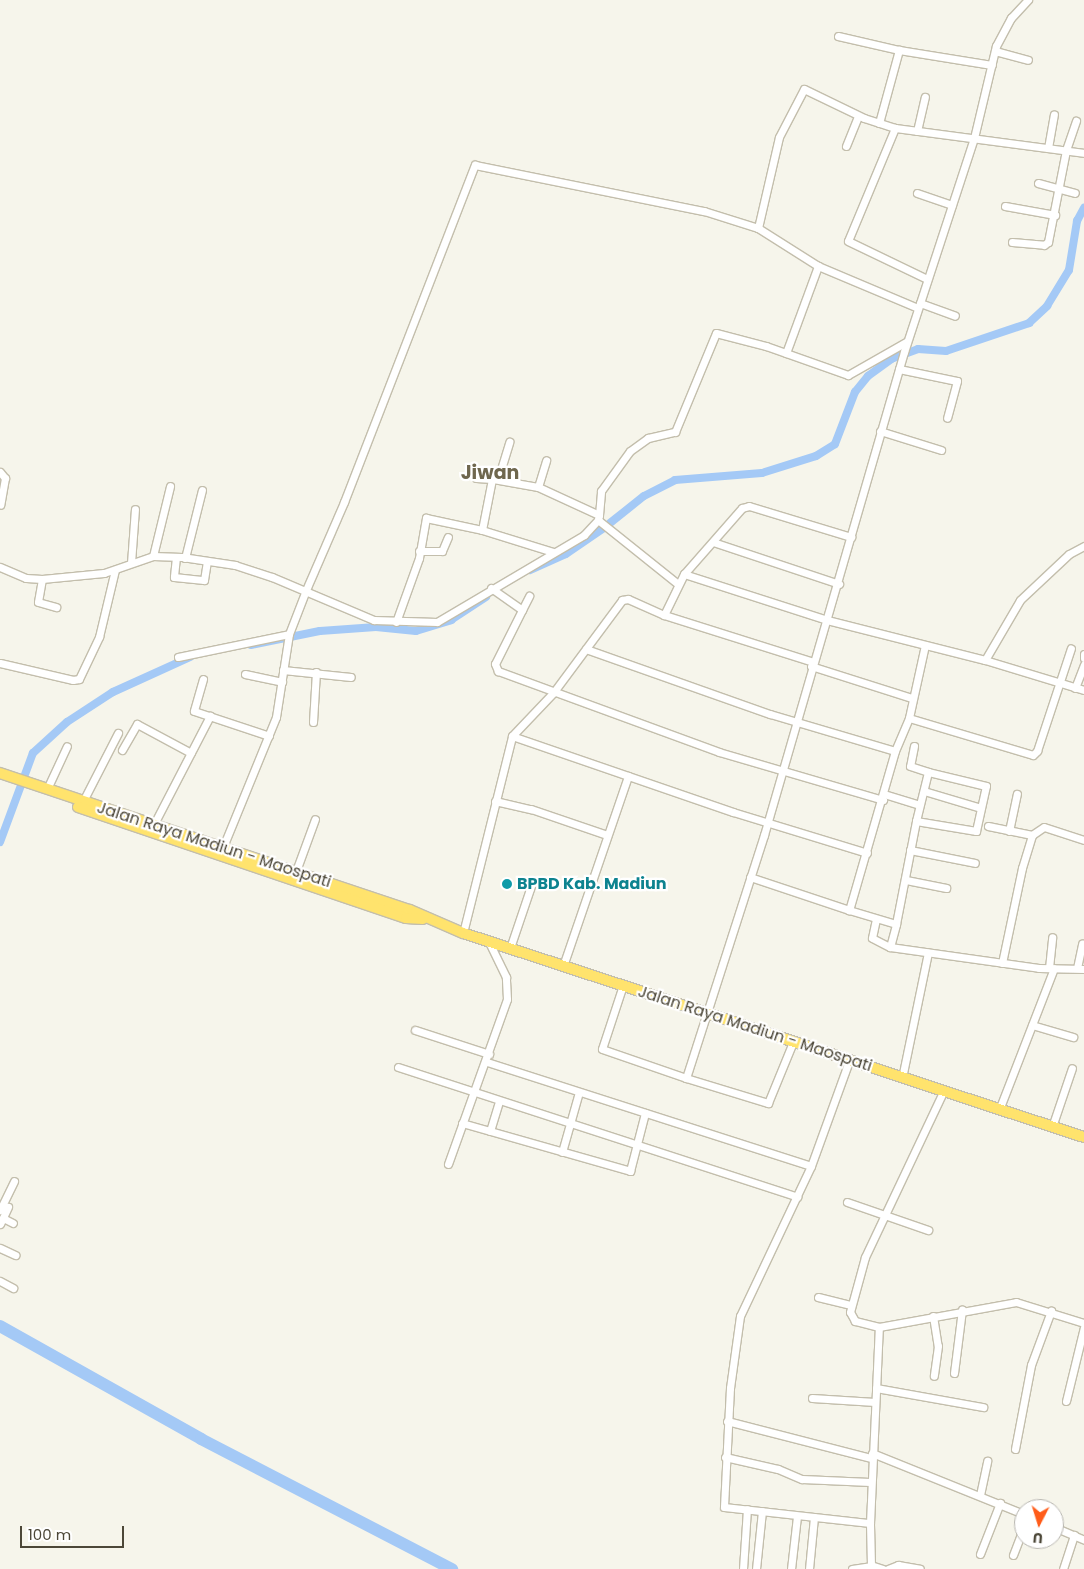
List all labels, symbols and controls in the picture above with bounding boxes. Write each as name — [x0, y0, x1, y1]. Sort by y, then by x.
district label: Jiwan — [461, 462, 519, 484]
street label: Jalan Raya Madiun - Maospati — [95, 798, 333, 892]
place label: BPBD Kab. Madiun — [517, 874, 667, 894]
marker: BPBD Kab. Madiun — [501, 878, 513, 890]
street label: Jalan Raya Madiun - Maospati — [636, 982, 874, 1076]
north arrow — [1014, 1499, 1064, 1549]
scale bar — [22, 1516, 126, 1548]
text: 100 m — [28, 1524, 71, 1545]
text: U — [1032, 1528, 1044, 1548]

